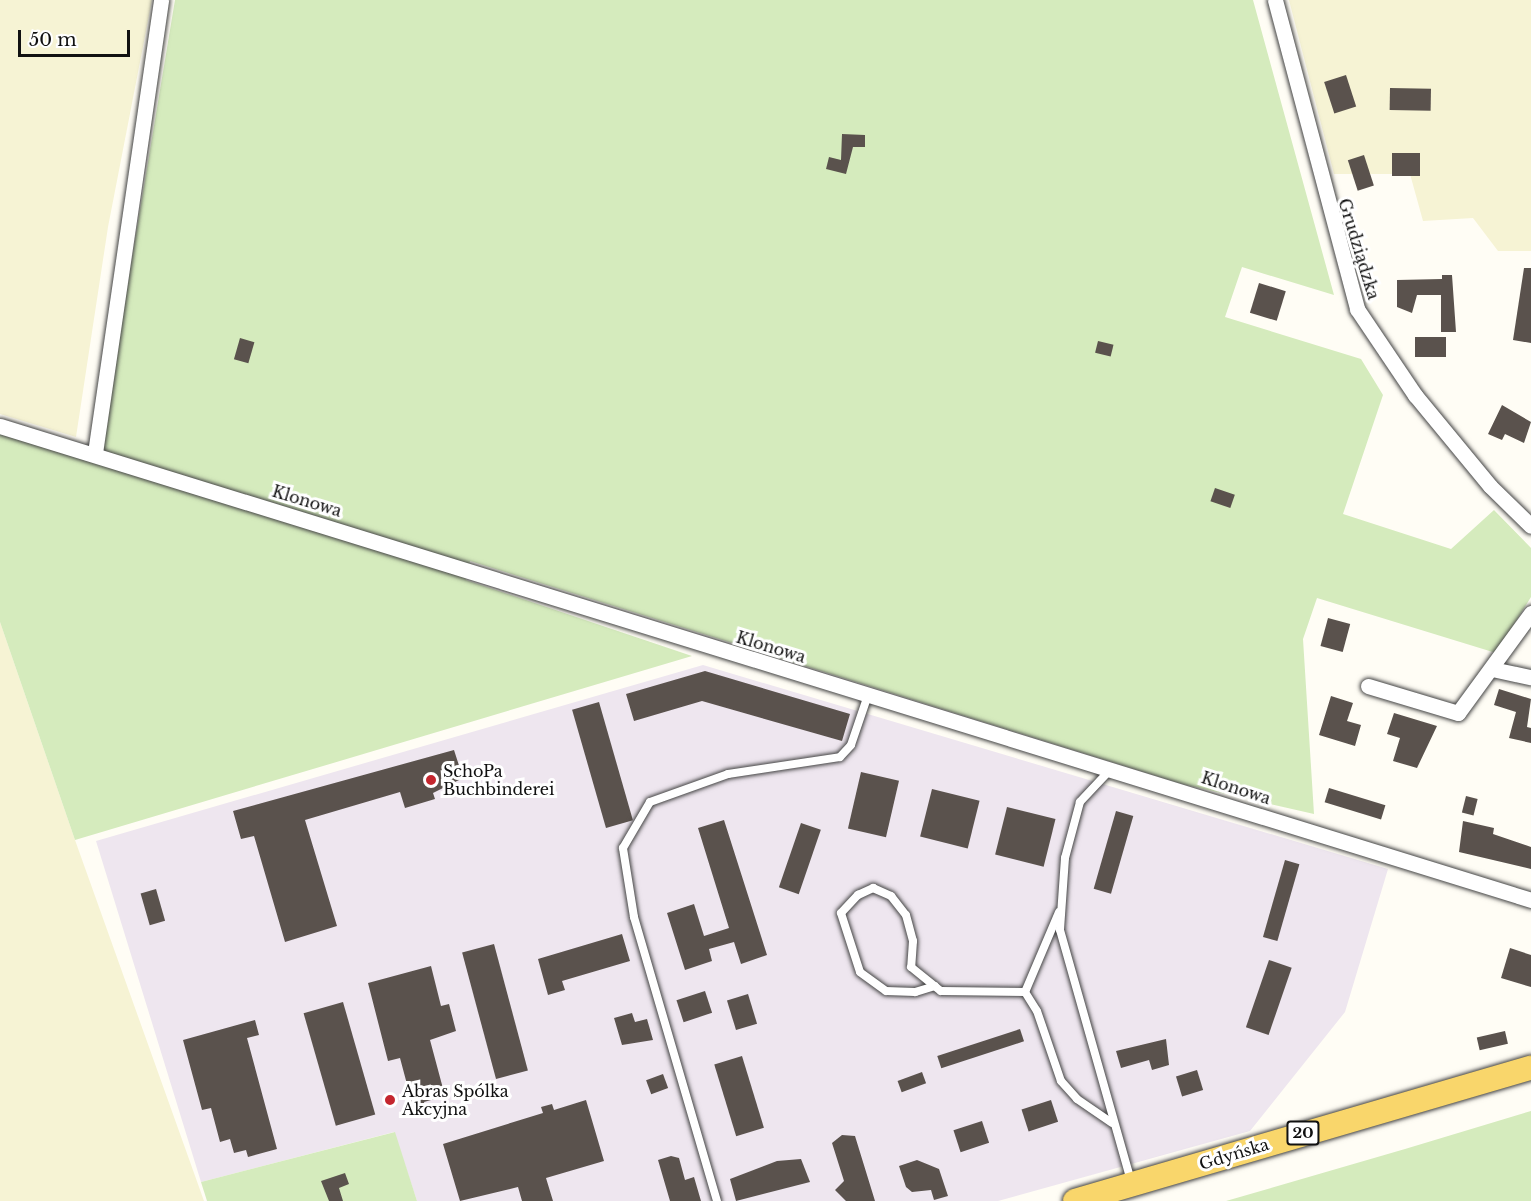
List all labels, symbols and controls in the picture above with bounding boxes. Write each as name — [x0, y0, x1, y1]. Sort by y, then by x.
scale bar — [21, 18, 134, 56]
text: 50 m — [29, 29, 77, 51]
street label: Grudziądzka — [1335, 196, 1383, 302]
street label: Klonowa — [270, 481, 344, 521]
street label: Klonowa — [734, 627, 808, 667]
place label: SchoPa Buchbinderei — [443, 761, 554, 799]
street label: Klonowa — [1199, 768, 1273, 808]
marker: SchoPa Buchbinderei — [424, 773, 438, 787]
place label: Abras Spólka Akcyjna — [402, 1081, 509, 1119]
marker: Abras Spólka Akcyjna — [383, 1093, 397, 1107]
road number: 20 — [1285, 1121, 1321, 1145]
street label: Gdyńska — [1197, 1134, 1271, 1174]

